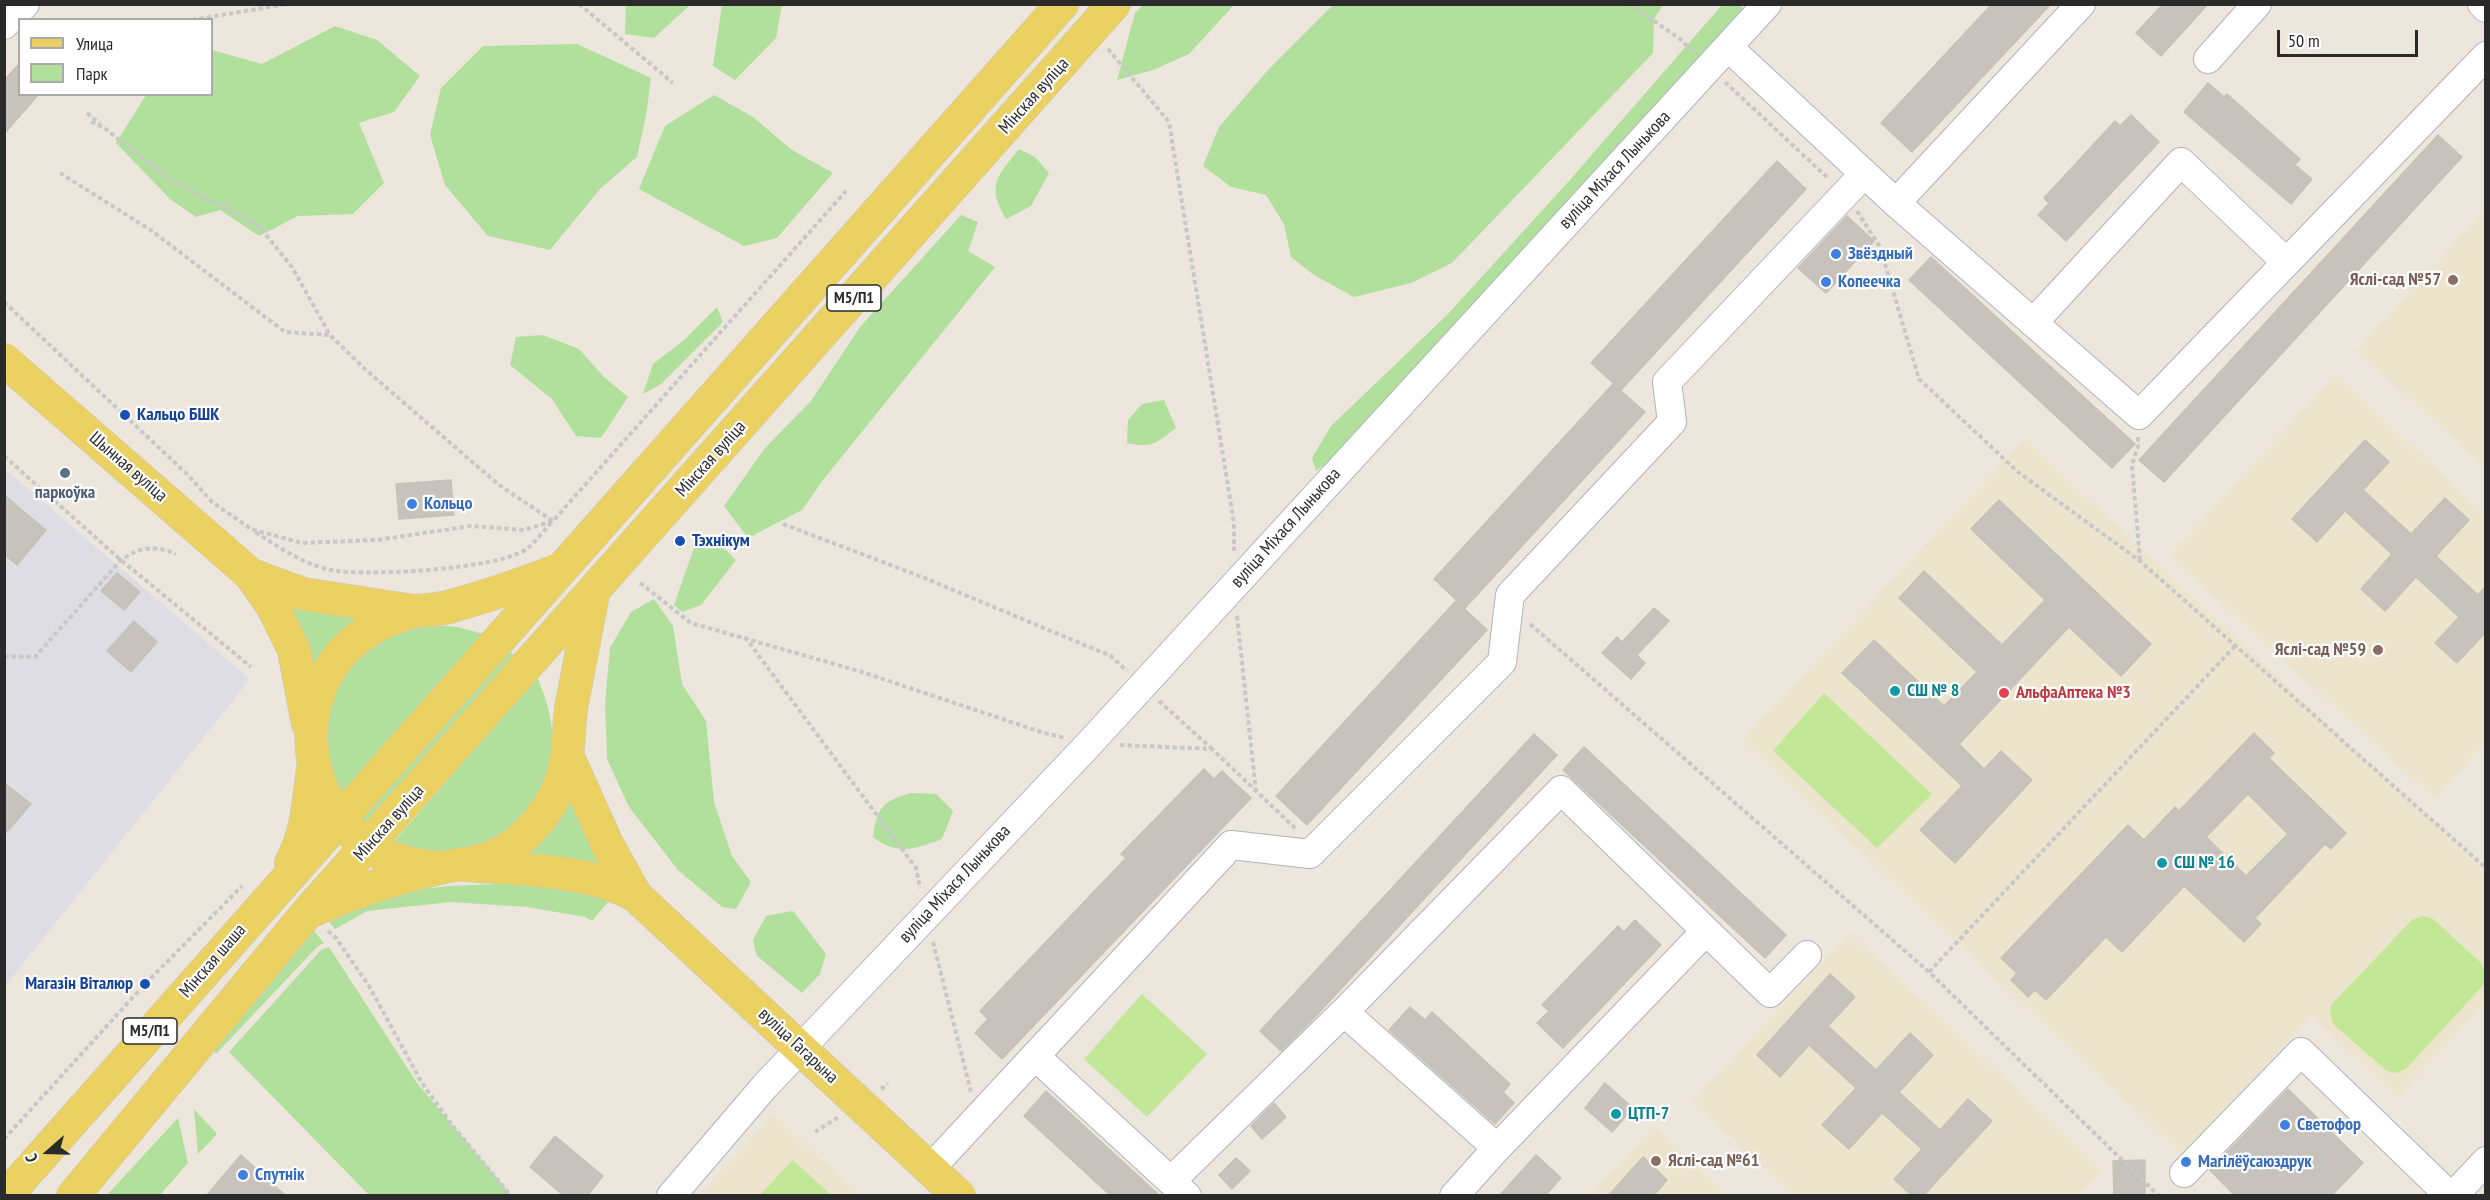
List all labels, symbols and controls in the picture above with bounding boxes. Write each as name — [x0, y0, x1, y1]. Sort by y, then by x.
legend — [18, 18, 213, 96]
scale bar — [2280, 18, 2421, 56]
text: 50 m — [2288, 29, 2320, 52]
text: Улица — [76, 32, 113, 55]
street label: Мінская вуліца — [994, 54, 1074, 138]
text: Парк — [76, 62, 107, 85]
street label: вуліца Міхася Лынькова — [1555, 106, 1675, 234]
place label: Звёздный — [1848, 243, 1913, 265]
marker: Звёздный — [1829, 247, 1843, 261]
place label: Яслі-сад №57 — [2350, 269, 2441, 291]
place label: Копеечка — [1838, 271, 1901, 293]
marker: Яслі-сад №57 — [2446, 273, 2460, 287]
marker: Копеечка — [1819, 275, 1833, 289]
road number: М5/П1 — [827, 285, 881, 311]
place label: Кальцо БШК — [137, 404, 220, 426]
marker: Кальцо БШК — [118, 408, 132, 422]
street label: Мінская вуліца — [671, 417, 751, 501]
street label: Шынная вуліца — [85, 427, 171, 507]
street label: вуліца Міхася Лынькова — [1227, 464, 1345, 592]
marker: паркоўка — [58, 466, 72, 480]
place label: паркоўка — [35, 482, 95, 504]
place label: Кольцо — [424, 493, 472, 515]
marker: Кольцо — [405, 497, 419, 511]
place label: Тэхнікум — [692, 530, 750, 552]
marker: Тэхнікум — [673, 534, 687, 548]
place label: Яслі-сад №59 — [2275, 639, 2366, 661]
marker: Яслі-сад №59 — [2371, 643, 2385, 657]
place label: СШ № 8 — [1907, 680, 1959, 702]
place label: АльфаАптека №3 — [2016, 682, 2131, 704]
marker: СШ № 8 — [1888, 684, 1902, 698]
marker: АльфаАптека №3 — [1997, 686, 2011, 700]
street label: Мінская вуліца — [349, 781, 429, 865]
street label: вуліца Міхася Лынькова — [895, 820, 1015, 948]
place label: СШ № 16 — [2174, 852, 2235, 874]
marker: СШ № 16 — [2155, 856, 2169, 870]
street label: Мінская шаша — [175, 920, 251, 1002]
place label: Магазін Віталюр — [25, 973, 133, 995]
marker: Магазін Віталюр — [138, 977, 152, 991]
street label: вуліца Гагарына — [754, 1004, 842, 1088]
road number: М5/П1 — [123, 1018, 177, 1044]
place label: ЦТП-7 — [1628, 1103, 1669, 1125]
marker: ЦТП-7 — [1609, 1107, 1623, 1121]
place label: Светофор — [2297, 1114, 2361, 1136]
marker: Светофор — [2278, 1118, 2292, 1132]
north arrow — [18, 1122, 78, 1182]
place label: Яслі-сад №61 — [1668, 1150, 1759, 1172]
text: С — [20, 1151, 42, 1165]
place label: Магілёўсаюздрук — [2198, 1151, 2312, 1173]
marker: Яслі-сад №61 — [1649, 1154, 1663, 1168]
marker: Магілёўсаюздрук — [2179, 1155, 2193, 1169]
place label: Спутнік — [255, 1164, 304, 1186]
marker: Спутнік — [236, 1168, 250, 1182]

